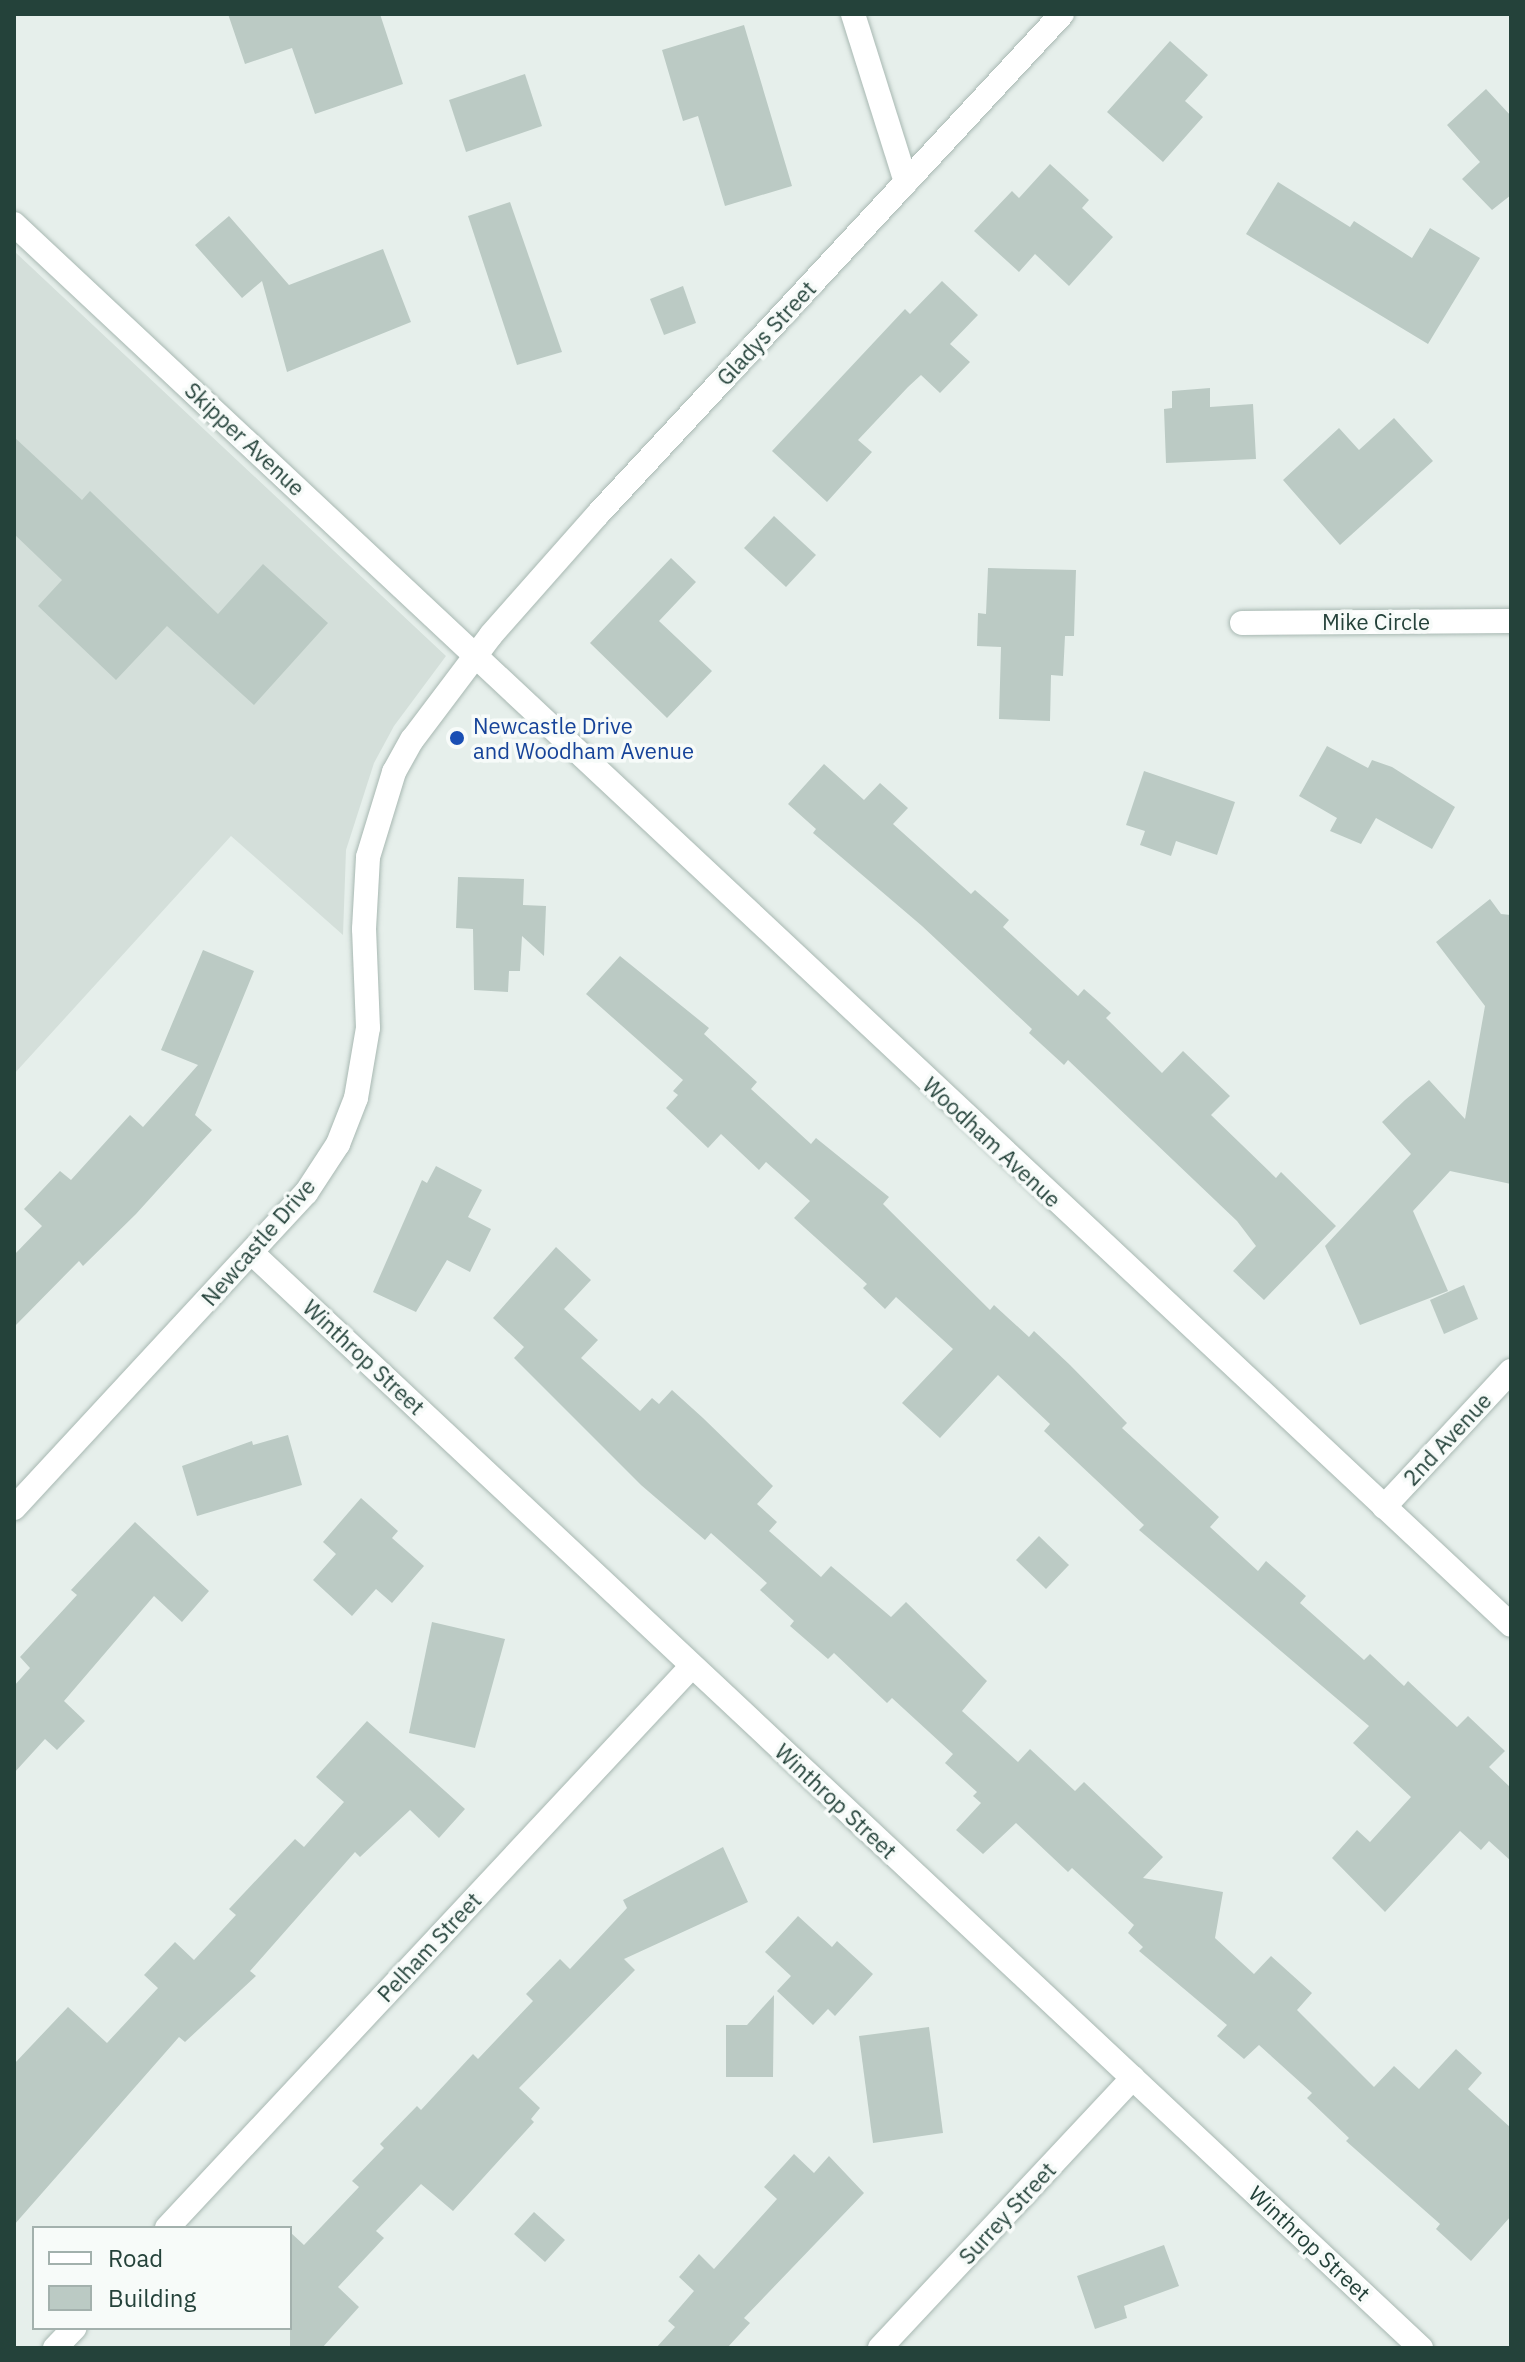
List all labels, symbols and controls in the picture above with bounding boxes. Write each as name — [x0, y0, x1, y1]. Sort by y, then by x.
street label: Gladys Street — [711, 275, 821, 391]
street label: Skipper Avenue — [180, 377, 310, 501]
street label: Mike Circle — [1322, 609, 1430, 635]
place label: Newcastle Drive and Woodham Avenue — [473, 712, 694, 764]
marker: Newcastle Drive and Woodham Avenue — [448, 729, 466, 747]
street label: Woodham Avenue — [918, 1071, 1066, 1213]
street label: Newcastle Drive — [196, 1173, 320, 1311]
street label: Winthrop Street — [298, 1294, 430, 1420]
street label: 2nd Avenue — [1397, 1387, 1497, 1491]
street label: Winthrop Street — [770, 1738, 902, 1864]
street label: Pelham Street — [372, 1887, 486, 2007]
street label: Surrey Street — [953, 2157, 1061, 2269]
street label: Winthrop Street — [1244, 2180, 1376, 2306]
legend — [32, 2226, 292, 2330]
text: Road — [108, 2242, 163, 2274]
text: Building — [108, 2282, 196, 2314]

